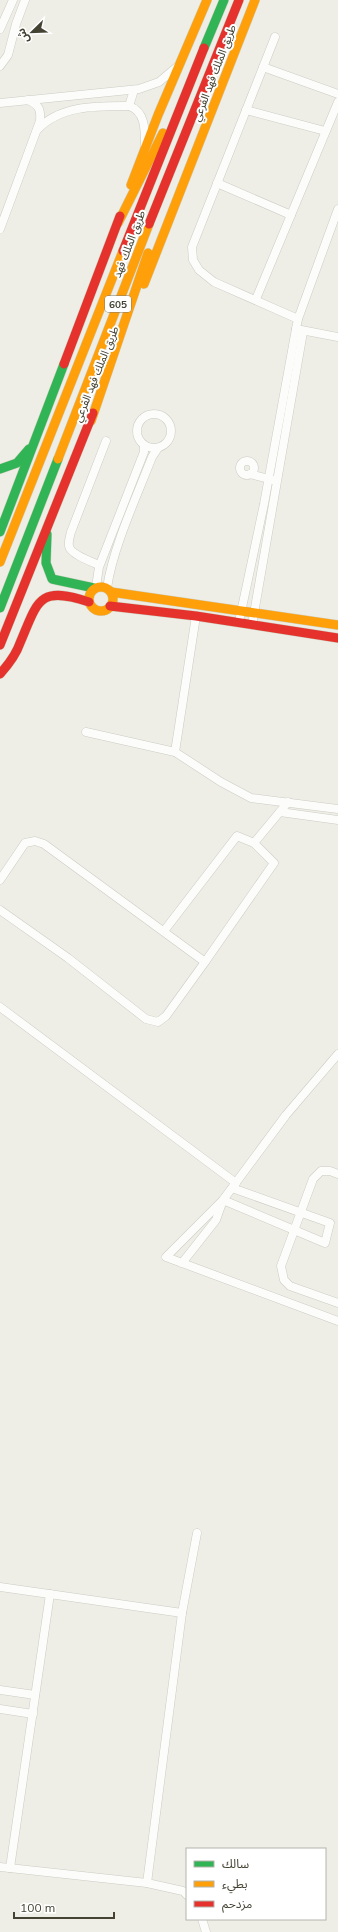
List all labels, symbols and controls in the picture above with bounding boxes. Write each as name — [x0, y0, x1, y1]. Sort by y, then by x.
north arrow — [12, 12, 52, 52]
street label: طريق الملك فهد الفرعي — [189, 23, 241, 124]
text: ش — [13, 26, 32, 46]
street label: طريق الملك فهد — [110, 208, 148, 280]
road number: 605 — [105, 296, 131, 312]
street label: طريق الملك فهد الفرعي — [70, 324, 124, 425]
legend — [186, 1848, 326, 1920]
text: سالك — [222, 1856, 249, 1871]
text: بطيء — [222, 1876, 248, 1894]
scale bar — [14, 1894, 114, 1920]
text: مزدحم — [222, 1896, 252, 1913]
text: 100 m — [20, 1900, 55, 1915]

